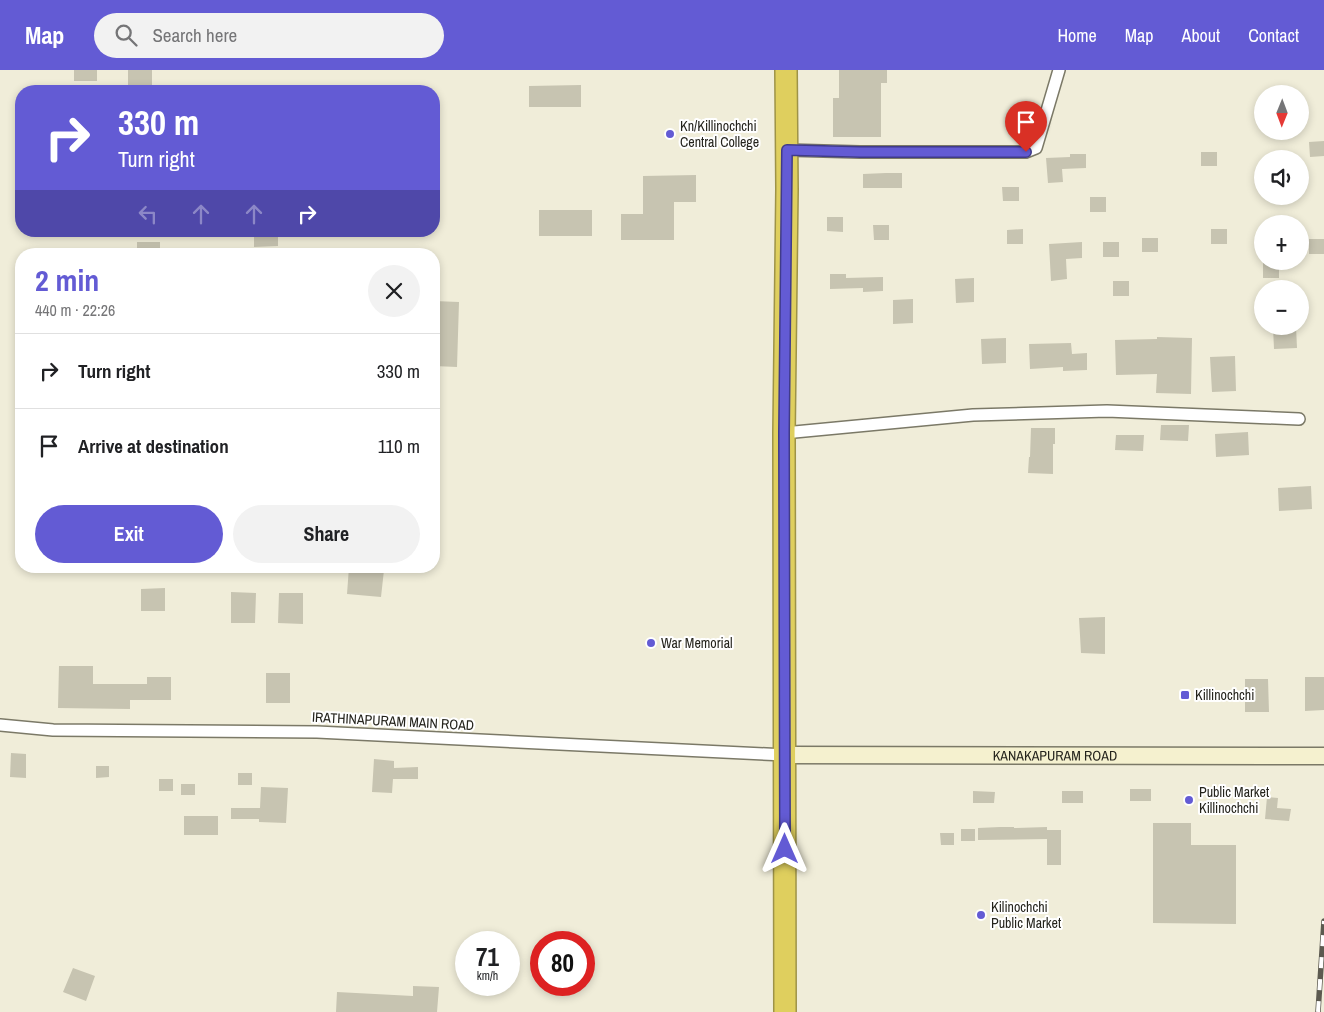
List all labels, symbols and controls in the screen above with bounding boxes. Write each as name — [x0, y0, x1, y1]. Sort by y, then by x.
search box — [94, 13, 444, 58]
text: Map — [25, 19, 64, 51]
icon: search — [112, 21, 140, 49]
text: Search here — [152, 22, 237, 48]
text: Home — [1057, 23, 1097, 48]
text: Map — [1125, 23, 1154, 48]
text: About — [1182, 23, 1220, 48]
text: Contact — [1248, 23, 1299, 48]
north arrow — [1254, 85, 1309, 140]
map controls — [1254, 85, 1309, 335]
text: 330 m — [118, 99, 199, 146]
pin — [1005, 101, 1047, 152]
icon: right — [35, 105, 100, 170]
icon: arrive — [1012, 108, 1040, 136]
place label: Kn/Killinochchi Central College — [680, 117, 759, 151]
marker: Kn/Killinochchi Central College — [664, 128, 676, 140]
text: Turn right — [118, 144, 195, 174]
button: sound — [1254, 150, 1309, 205]
icon: left — [134, 200, 162, 228]
icon: ahead — [187, 200, 215, 228]
icon: ahead — [240, 200, 268, 228]
icon: right — [293, 200, 321, 228]
button: + — [1254, 215, 1309, 270]
text: 2 min — [35, 260, 99, 300]
button: close — [368, 265, 420, 317]
button: − — [1254, 280, 1309, 335]
text: 440 m · 22:26 — [35, 299, 115, 321]
icon: right — [35, 357, 63, 385]
text: Turn right — [78, 358, 150, 384]
text: 330 m — [377, 358, 420, 384]
icon: arrive — [35, 432, 63, 460]
text: Arrive at destination — [78, 433, 229, 459]
text: 110 m — [378, 433, 420, 459]
button: Exit — [35, 505, 223, 563]
button: Share — [233, 505, 420, 563]
place label: War Memorial — [661, 634, 733, 652]
marker: War Memorial — [645, 637, 657, 649]
place label: Killinochchi — [1195, 686, 1254, 704]
marker: Killinochchi — [1179, 689, 1191, 701]
street label: IRATHINAPURAM MAIN ROAD — [311, 708, 475, 734]
street label: KANAKAPURAM ROAD — [993, 746, 1117, 765]
place label: Public Market Killinochchi — [1199, 783, 1269, 817]
marker: Public Market Killinochchi — [1183, 794, 1195, 806]
position arrow — [758, 822, 810, 874]
place label: Kilinochchi Public Market — [991, 898, 1061, 932]
marker: Kilinochchi Public Market — [975, 909, 987, 921]
speed limit sign: 80 — [530, 931, 595, 996]
text: 71 — [476, 940, 499, 974]
text: km/h — [477, 968, 498, 984]

